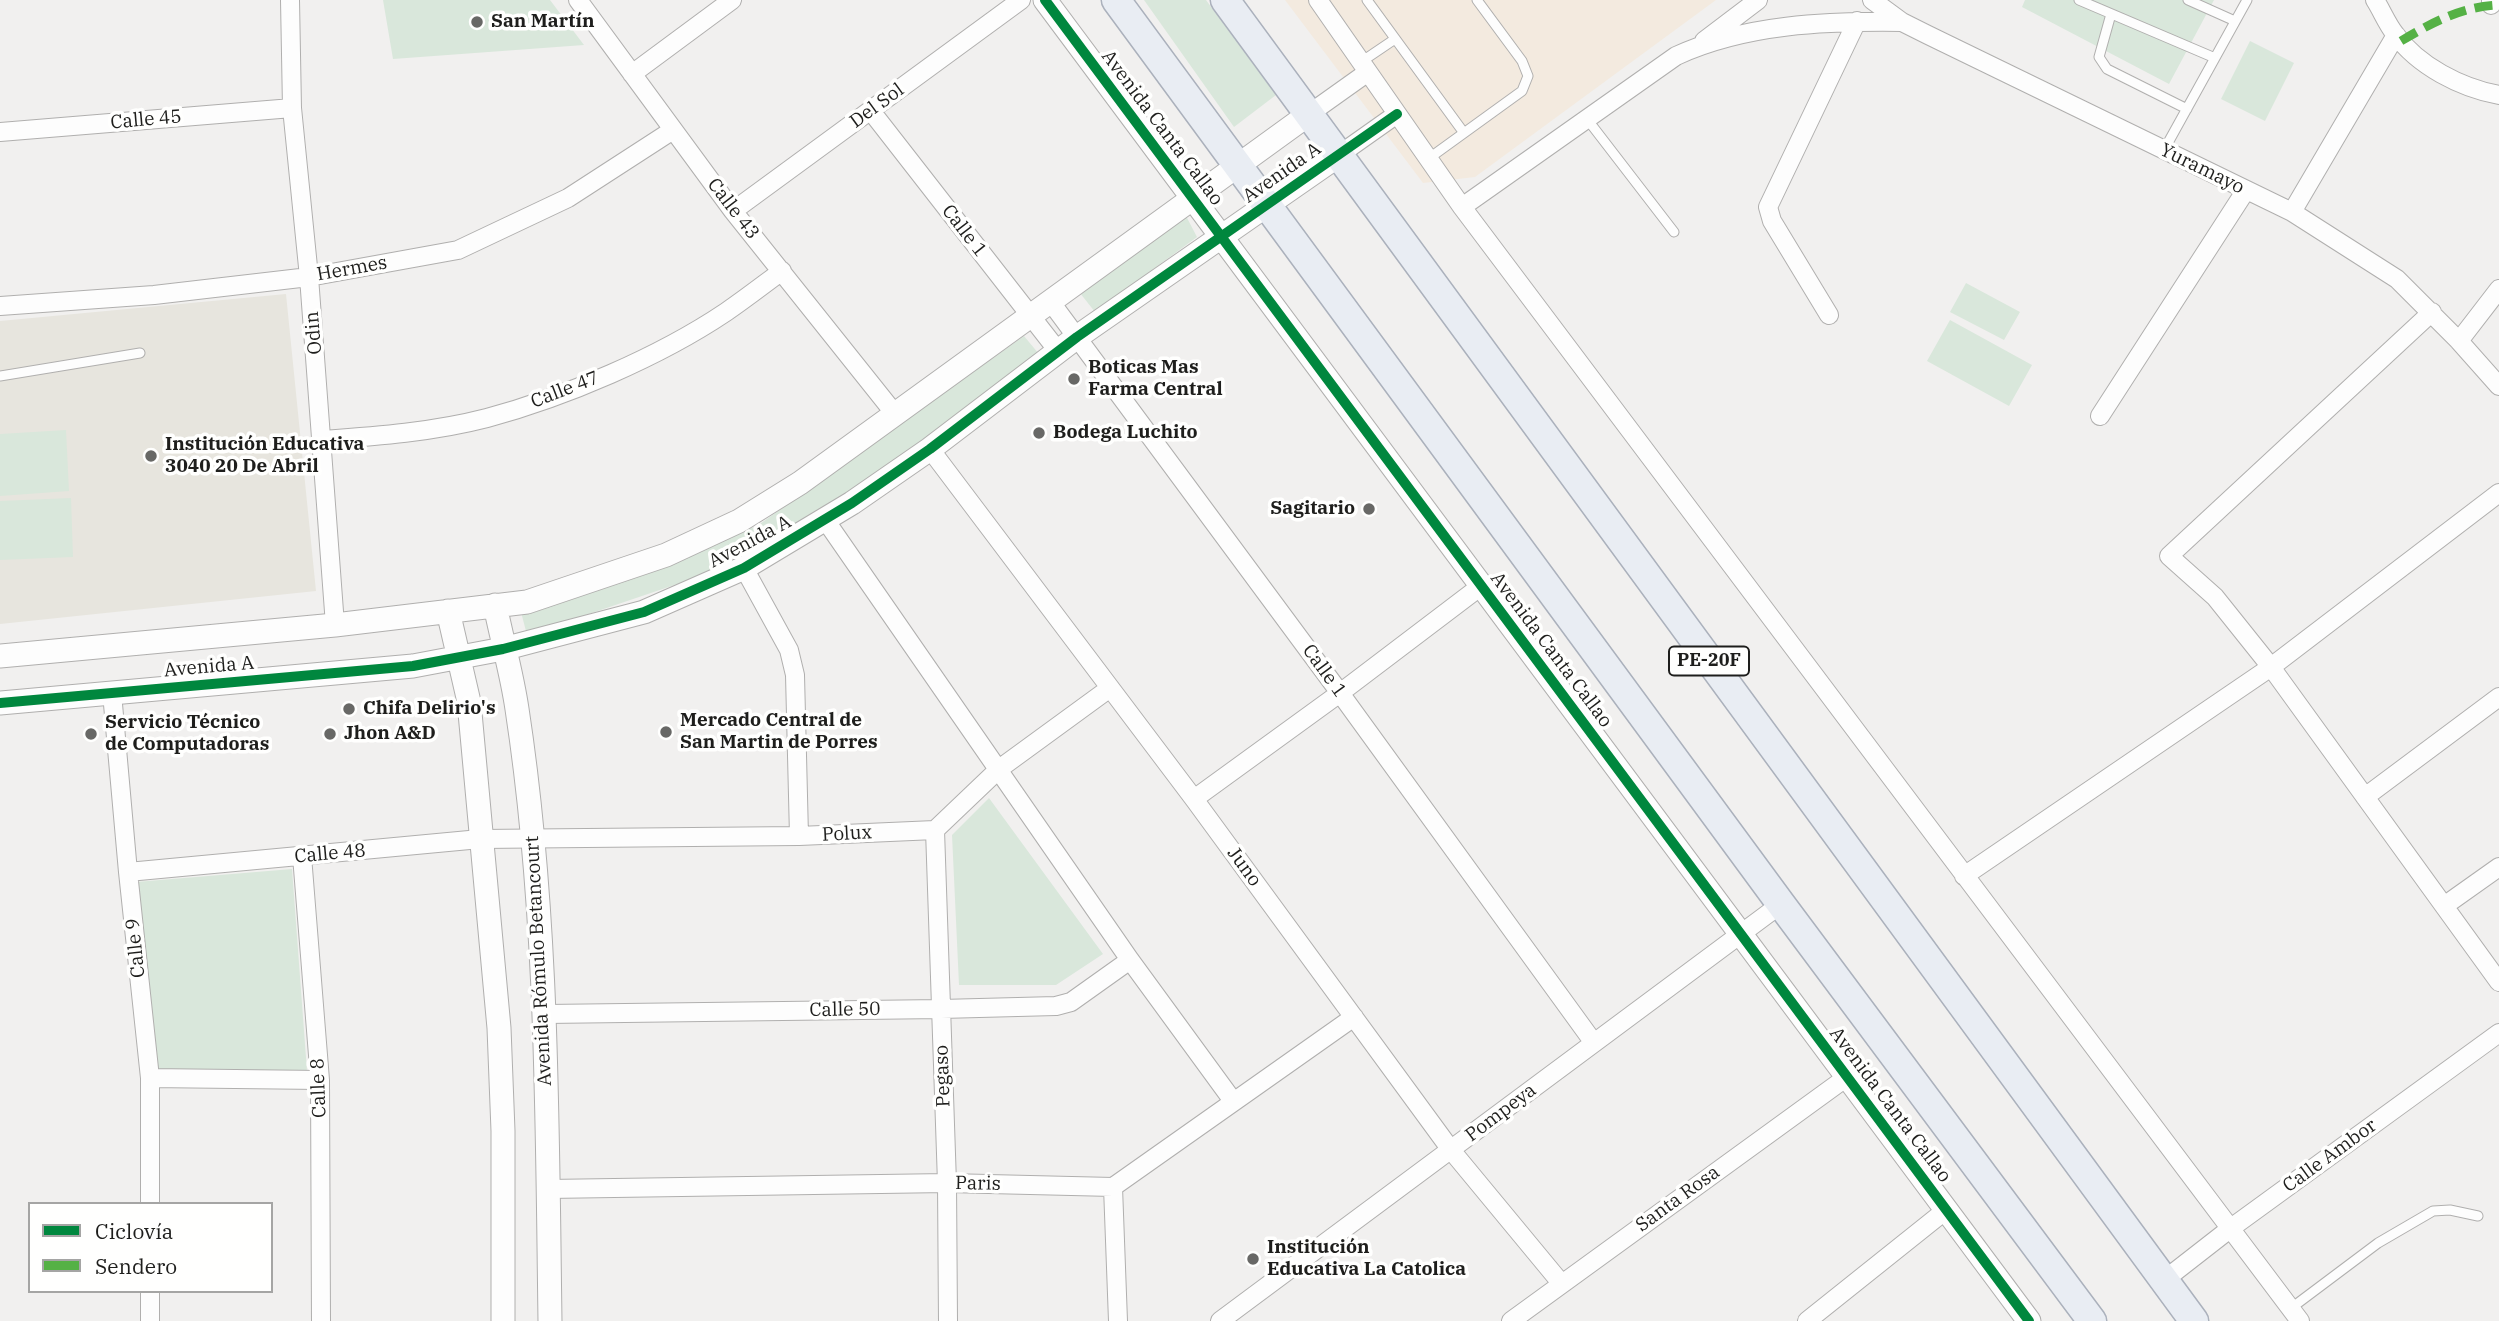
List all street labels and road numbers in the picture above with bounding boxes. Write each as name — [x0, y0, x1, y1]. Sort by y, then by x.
street label: Avenida Canta Callao — [1096, 46, 1228, 210]
street label: Del Sol — [846, 79, 908, 133]
street label: Calle 45 — [109, 106, 183, 134]
street label: Avenida A — [1239, 138, 1325, 208]
street label: Yuramayo — [2156, 139, 2248, 199]
street label: Calle 43 — [702, 174, 764, 244]
street label: Calle 1 — [937, 200, 991, 262]
street label: Hermes — [315, 252, 389, 286]
street label: Odin — [301, 310, 327, 356]
street label: Calle 47 — [528, 367, 602, 413]
street label: Avenida A — [705, 511, 795, 573]
street label: Avenida Canta Callao — [1485, 568, 1617, 732]
street label: Calle 1 — [1297, 640, 1351, 702]
road number: PE-20F — [1669, 646, 1749, 676]
street label: Avenida A — [163, 652, 255, 682]
street label: Polux — [821, 821, 873, 847]
street label: Avenida Rómulo Betancourt — [521, 835, 557, 1087]
street label: Calle 48 — [293, 840, 367, 868]
street label: Juno — [1222, 843, 1266, 891]
street label: Calle 9 — [122, 917, 150, 979]
street label: Calle 50 — [809, 998, 881, 1022]
street label: Avenida Canta Callao — [1824, 1023, 1956, 1187]
street label: Pegaso — [931, 1044, 955, 1108]
street label: Calle 8 — [307, 1058, 331, 1118]
street label: Pompeya — [1461, 1079, 1541, 1147]
street label: Calle Ambor — [2279, 1114, 2381, 1198]
street label: Santa Rosa — [1632, 1161, 1724, 1237]
street label: Paris — [955, 1172, 1001, 1196]

